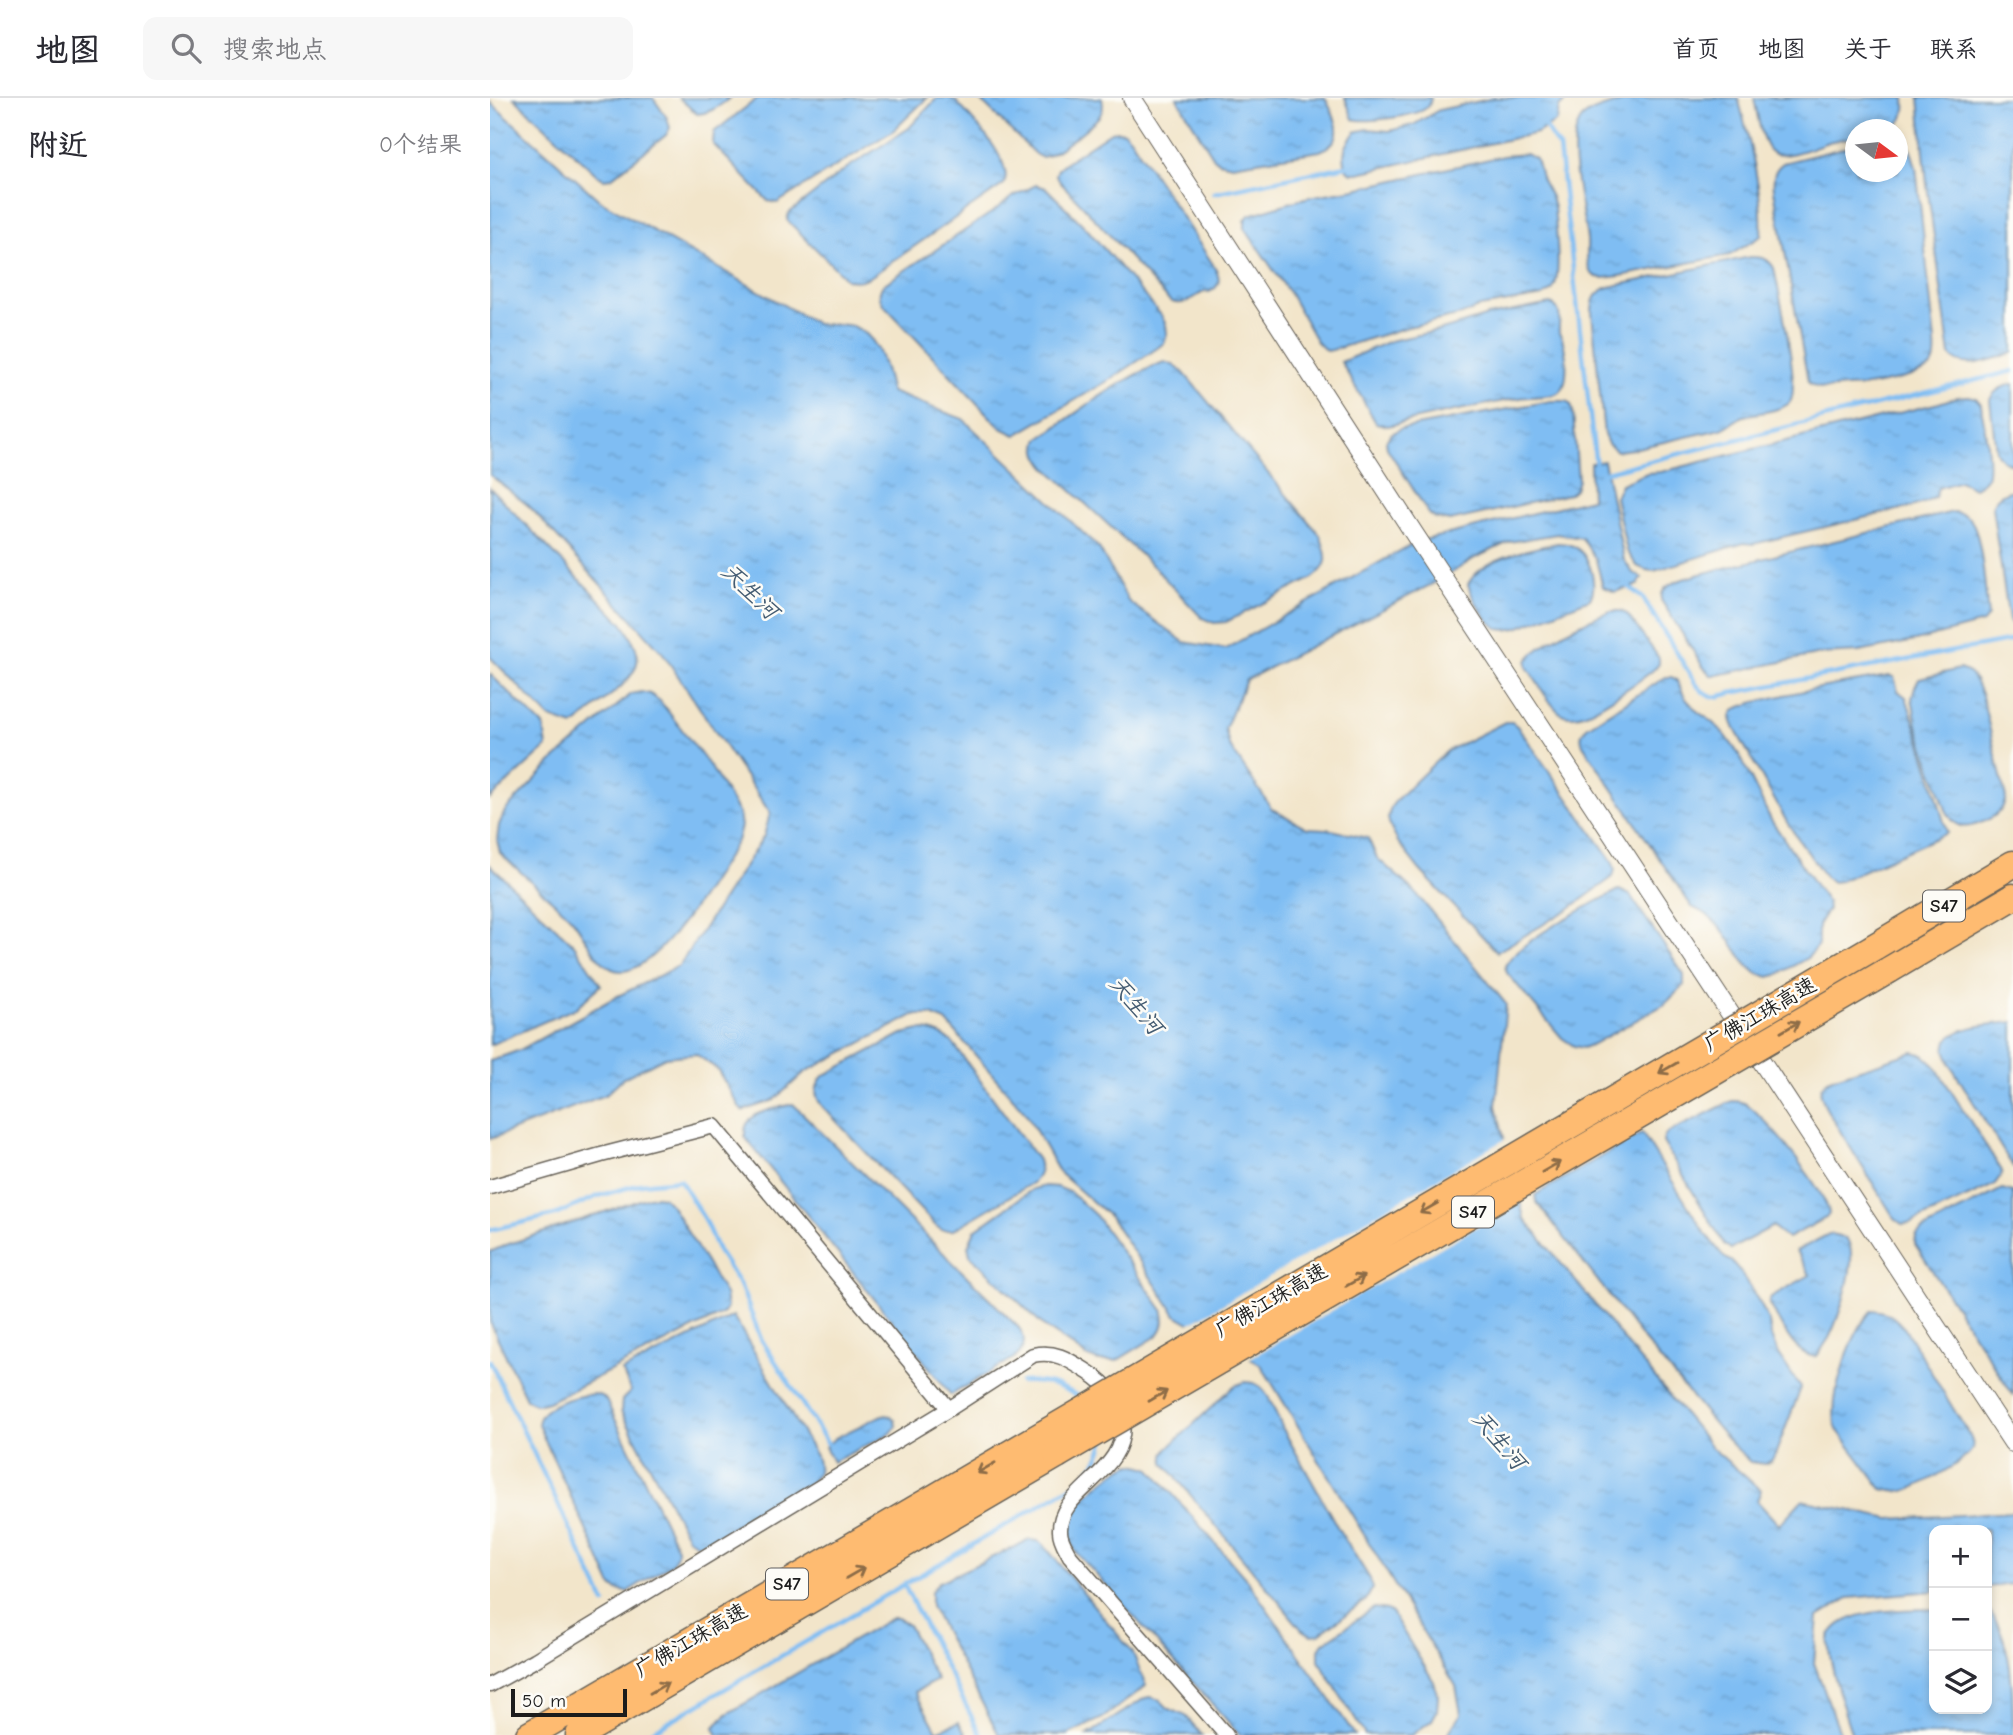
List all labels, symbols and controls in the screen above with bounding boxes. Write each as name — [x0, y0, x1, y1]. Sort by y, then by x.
search box — [143, 17, 633, 80]
icon: search — [167, 29, 205, 67]
text: 地图 — [35, 31, 101, 69]
text: 搜索地点 — [223, 35, 327, 65]
text: 首页 — [1672, 35, 1720, 63]
text: 地图 — [1758, 35, 1806, 63]
text: 关于 — [1844, 35, 1892, 63]
text: 联系 — [1930, 35, 1978, 63]
north arrow — [1845, 119, 1908, 182]
text: 附近 — [28, 128, 88, 163]
text: 0个结果 — [379, 131, 462, 158]
water label: 天生河 — [716, 557, 787, 627]
road number: S47 — [1923, 890, 1965, 922]
water label: 天生河 — [1103, 970, 1171, 1043]
street label: 广佛江珠高速 — [1699, 972, 1821, 1056]
one-way arrow — [1780, 1020, 1800, 1034]
one-way arrow — [1658, 1061, 1678, 1075]
one-way arrow — [1541, 1159, 1561, 1173]
road number: S47 — [1452, 1196, 1494, 1228]
one-way arrow — [1420, 1201, 1440, 1215]
street label: 广佛江珠高速 — [1210, 1258, 1332, 1342]
one-way arrow — [1344, 1274, 1364, 1288]
one-way arrow — [1148, 1389, 1168, 1403]
water label: 天生河 — [1466, 1405, 1534, 1478]
one-way arrow — [976, 1461, 996, 1475]
map controls — [1929, 1525, 1992, 1714]
button: + — [1929, 1525, 1992, 1588]
one-way arrow — [845, 1566, 865, 1580]
road number: S47 — [766, 1568, 808, 1600]
button: − — [1929, 1588, 1992, 1651]
street label: 广佛江珠高速 — [630, 1598, 752, 1682]
button: layers — [1929, 1651, 1992, 1714]
one-way arrow — [648, 1681, 669, 1694]
scale bar — [511, 1686, 626, 1718]
text: 50 m — [522, 1690, 566, 1712]

